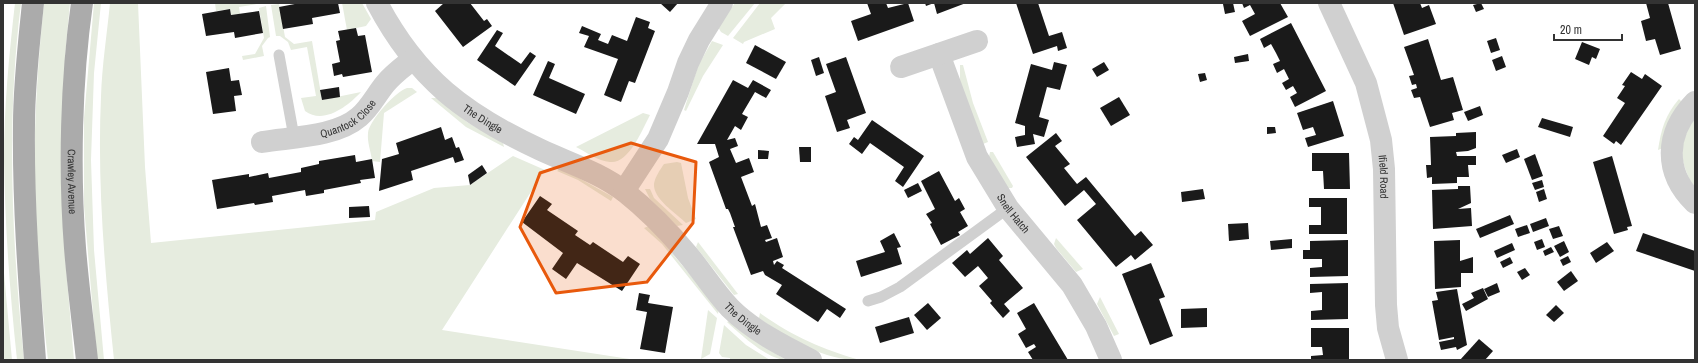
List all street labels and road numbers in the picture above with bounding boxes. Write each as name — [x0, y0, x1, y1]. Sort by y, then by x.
street label: Quantock Close — [319, 97, 379, 141]
street label: The Dingle — [460, 101, 505, 136]
street label: Crawley Avenue — [65, 149, 80, 214]
street label: Ifield Road — [1376, 154, 1391, 199]
street label: Snell Hatch — [994, 191, 1033, 236]
street label: The Dingle — [721, 299, 764, 338]

